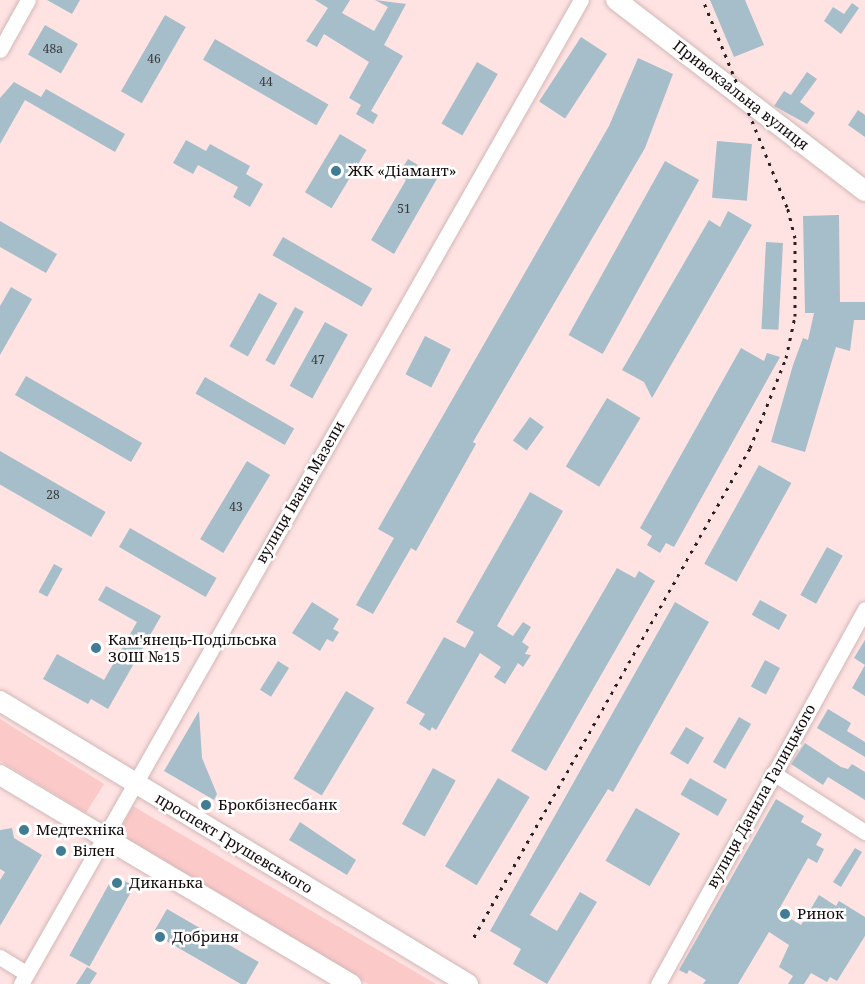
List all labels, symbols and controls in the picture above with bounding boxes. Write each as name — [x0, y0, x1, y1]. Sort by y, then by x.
street label: Привокзальна вулиця — [670, 36, 812, 154]
house number: 48а — [43, 42, 63, 56]
house number: 46 — [147, 52, 161, 66]
house number: 44 — [259, 75, 273, 89]
place label: ЖК «Діамант» — [348, 162, 456, 180]
marker: ЖК «Діамант» — [329, 164, 343, 178]
house number: 51 — [397, 202, 411, 216]
house number: 47 — [311, 353, 325, 367]
street label: вулиця Івана Мазепи — [252, 418, 348, 566]
house number: 28 — [46, 488, 60, 502]
house number: 43 — [229, 500, 243, 514]
place label: Кам'янець-Подільська ЗОШ №15 — [108, 630, 277, 665]
marker: Кам'янець-Подільська ЗОШ №15 — [89, 641, 103, 655]
street label: вулиця Данила Галицького — [703, 701, 819, 891]
street label: проспект Грушевського — [152, 789, 316, 897]
place label: Брокбізнесбанк — [218, 796, 337, 814]
marker: Брокбізнесбанк — [199, 798, 213, 812]
place label: Медтехніка — [36, 821, 125, 839]
marker: Медтехніка — [17, 823, 31, 837]
place label: Вiлен — [73, 842, 115, 860]
marker: Вiлен — [54, 844, 68, 858]
place label: Диканька — [129, 874, 203, 892]
marker: Диканька — [110, 876, 124, 890]
place label: Ринок — [797, 905, 844, 923]
marker: Ринок — [778, 907, 792, 921]
place label: Добриня — [172, 928, 239, 946]
marker: Добриня — [153, 930, 167, 944]

